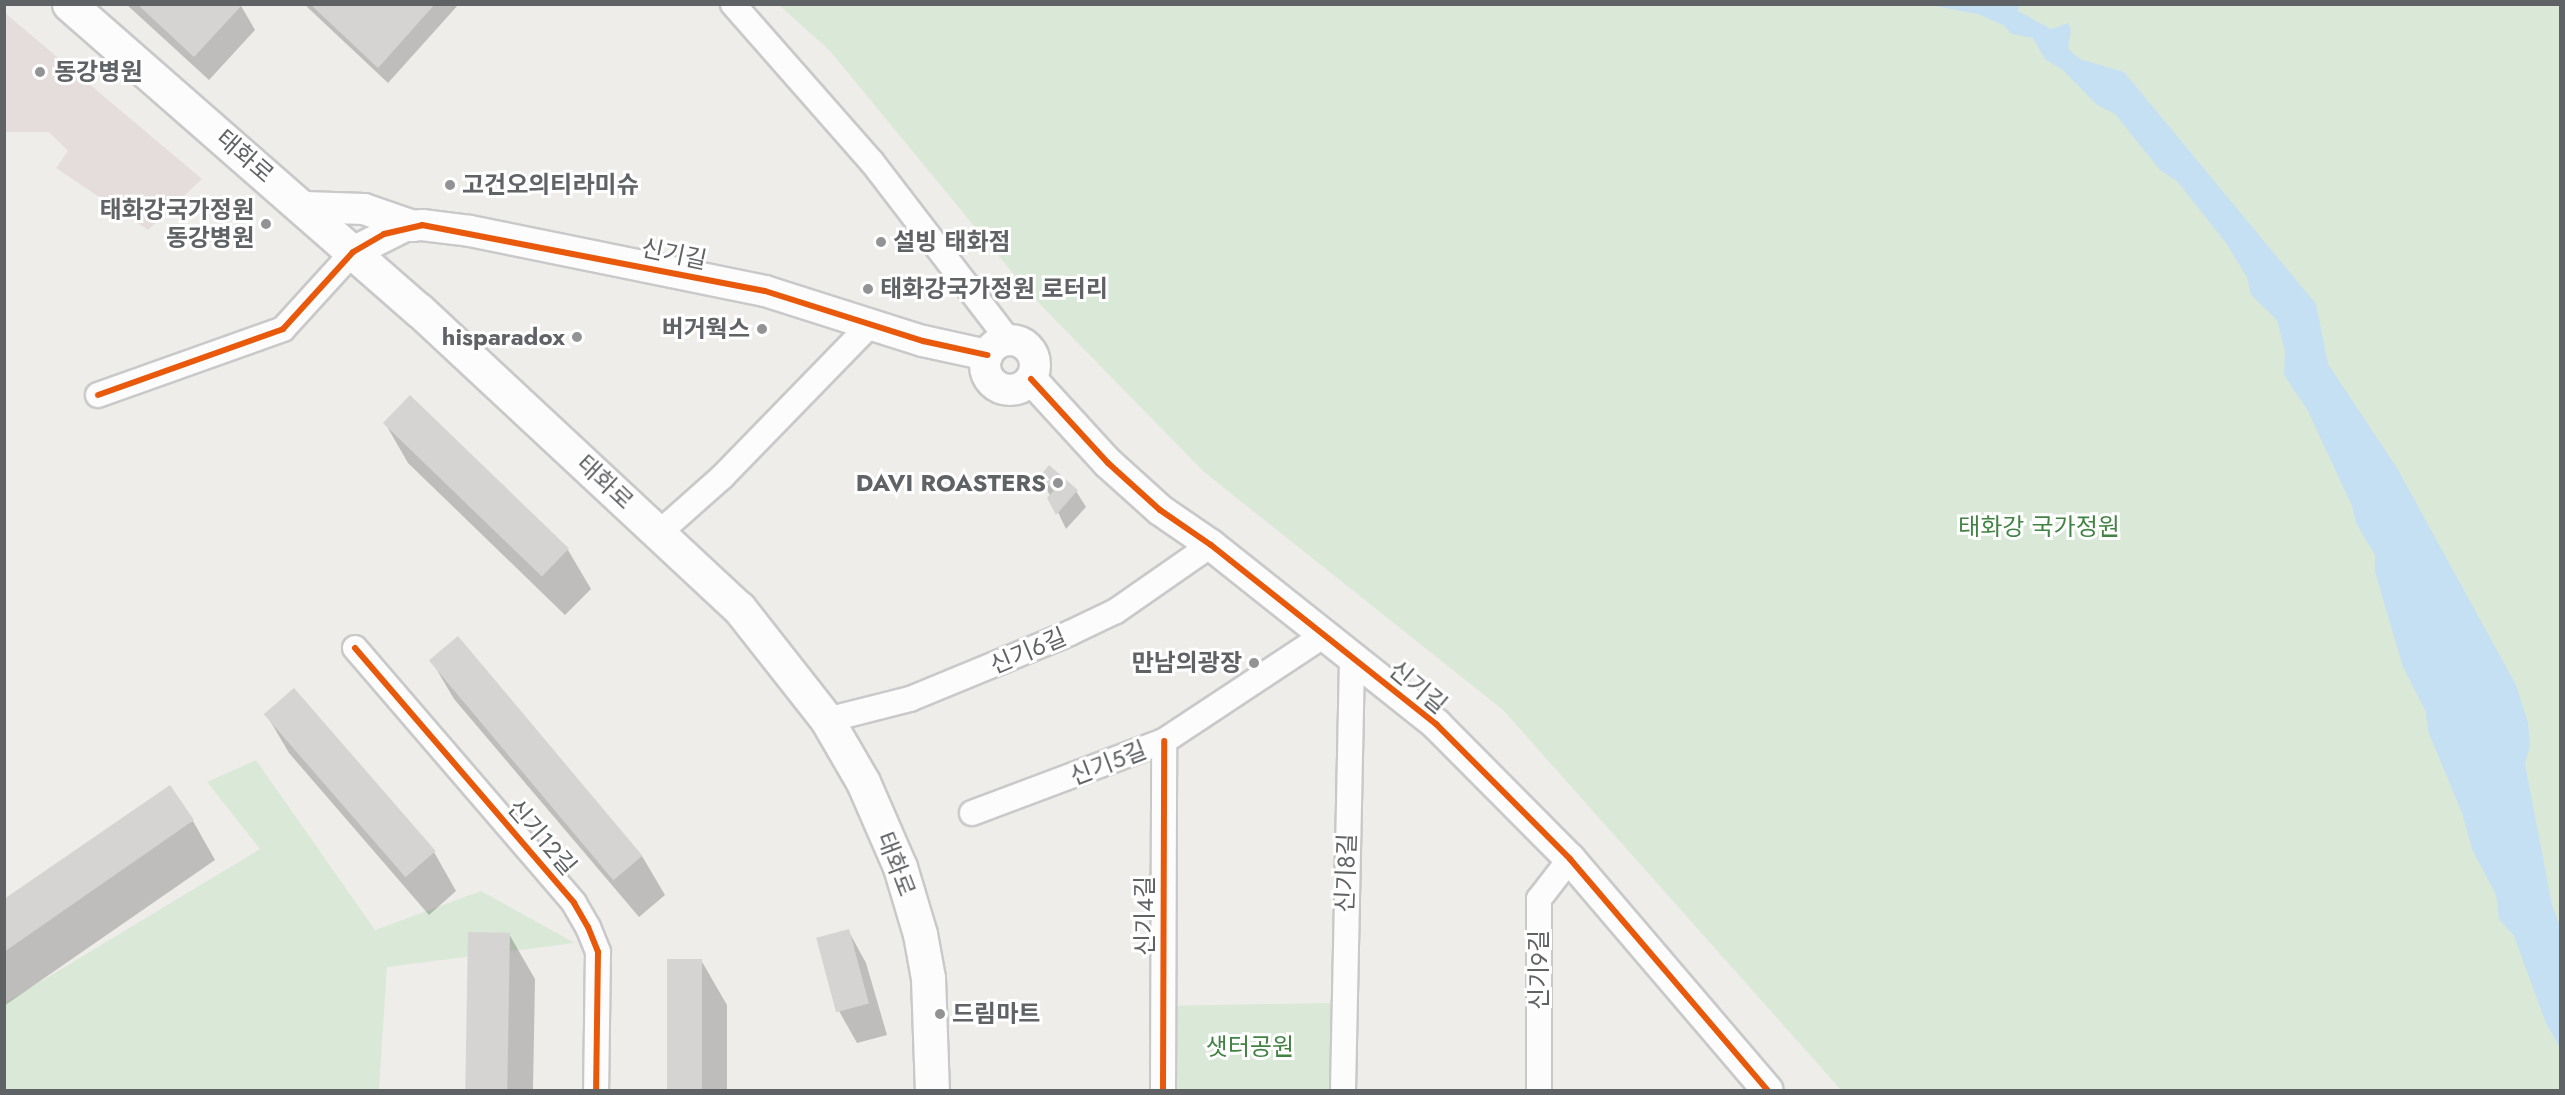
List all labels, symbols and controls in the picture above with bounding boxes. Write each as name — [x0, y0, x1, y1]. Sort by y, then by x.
place label: 동강병원 — [54, 58, 142, 86]
marker: 동강병원 — [31, 63, 49, 81]
street label: 태화로 — [211, 123, 279, 189]
place label: 고건오의티라미슈 — [462, 171, 639, 199]
marker: 고건오의티라미슈 — [443, 178, 457, 192]
place label: 태화강국가정원 동강병원 — [99, 196, 254, 252]
marker: 태화강국가정원 동강병원 — [259, 217, 273, 231]
place label: 설빙 태화점 — [893, 228, 1011, 256]
street label: 신기길 — [639, 233, 709, 275]
marker: 설빙 태화점 — [874, 235, 888, 249]
place label: 태화강국가정원 로터리 — [880, 275, 1108, 303]
marker: 태화강국가정원 로터리 — [861, 282, 875, 296]
place label: 버거웍스 — [662, 315, 750, 343]
marker: 버거웍스 — [755, 322, 769, 336]
place label: hisparadox — [442, 323, 565, 351]
marker: hisparadox — [570, 330, 584, 344]
street label: 태화로 — [571, 449, 639, 515]
place label: DAVI ROASTERS — [856, 469, 1046, 497]
marker: DAVI ROASTERS — [1051, 476, 1065, 490]
park label: 태화강 국가정원 — [1958, 513, 2120, 541]
street label: 신기6길 — [986, 622, 1070, 680]
place label: 만남의광장 — [1132, 649, 1242, 677]
street label: 신기길 — [1383, 655, 1453, 719]
marker: 만남의광장 — [1247, 656, 1261, 670]
street label: 신기5길 — [1066, 735, 1150, 791]
street label: 신기12길 — [501, 793, 583, 881]
street label: 태화로 — [871, 828, 921, 900]
street label: 신기8길 — [1330, 833, 1362, 913]
street label: 신기4길 — [1131, 876, 1159, 956]
street label: 신기9길 — [1525, 930, 1553, 1010]
place label: 드림마트 — [952, 1000, 1040, 1028]
marker: 드림마트 — [933, 1007, 947, 1021]
park label: 샛터공원 — [1206, 1033, 1294, 1061]

